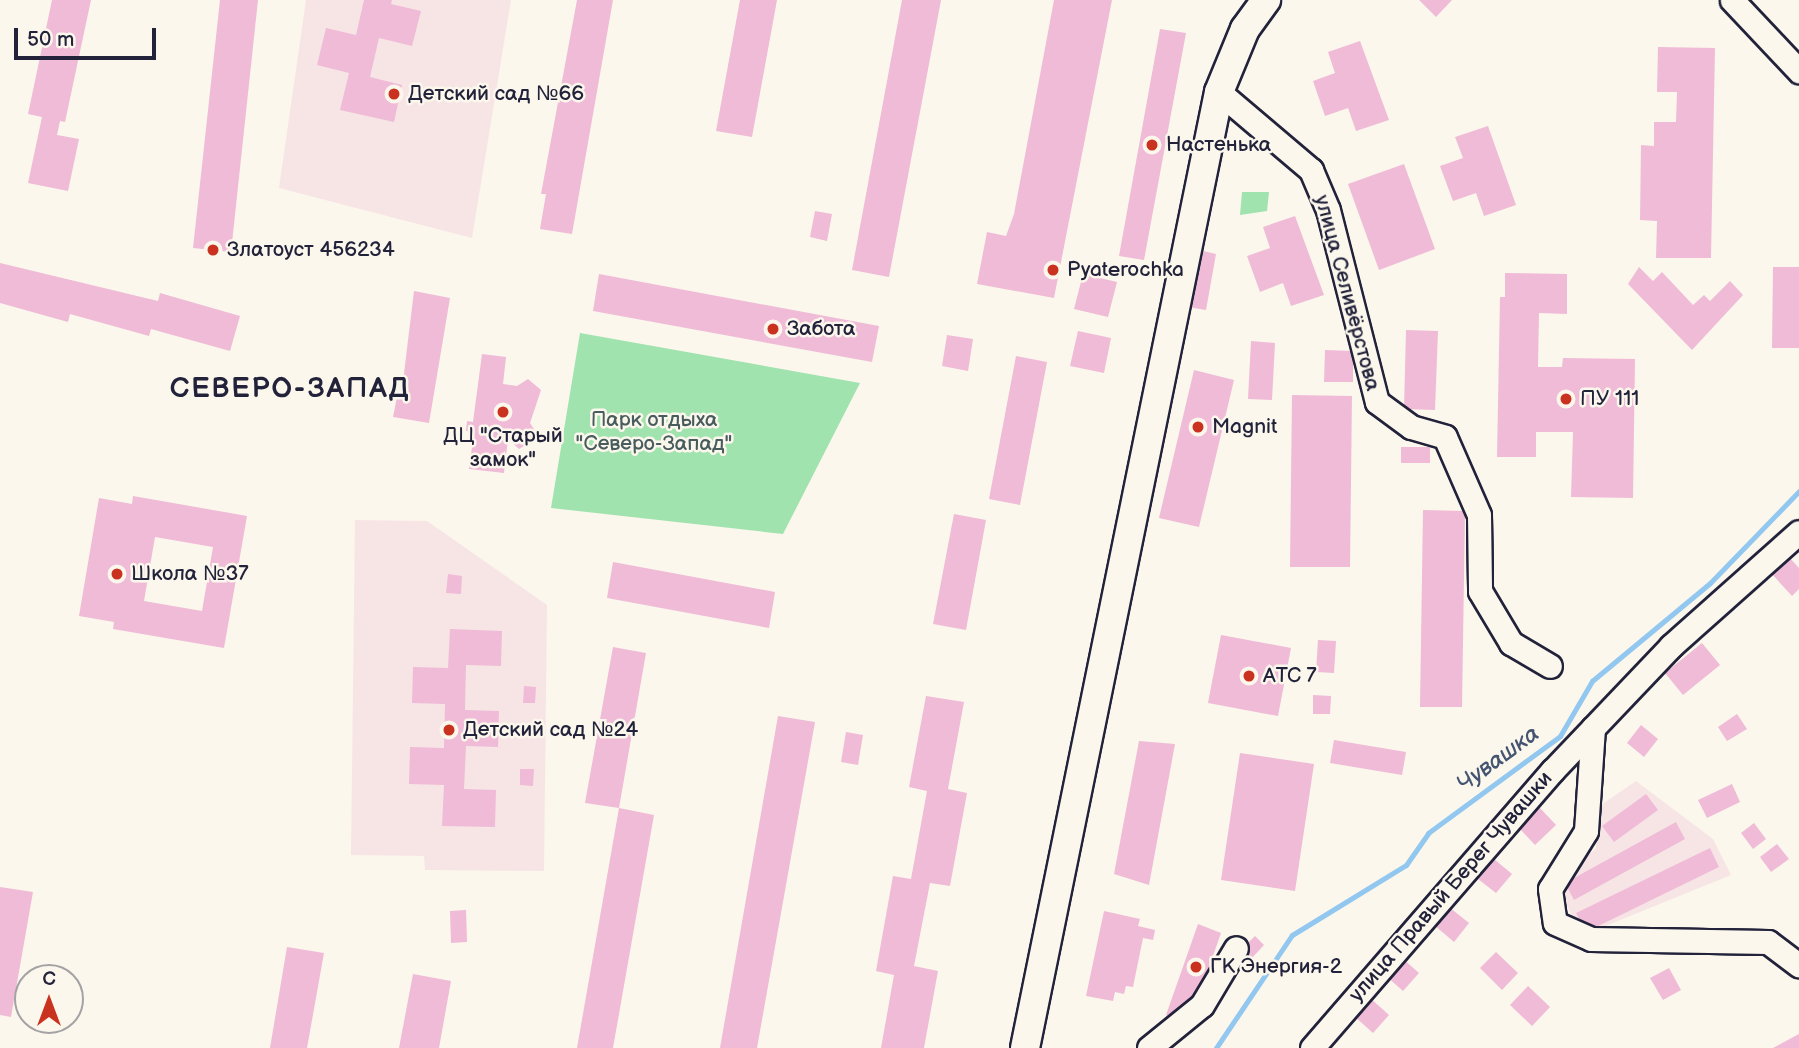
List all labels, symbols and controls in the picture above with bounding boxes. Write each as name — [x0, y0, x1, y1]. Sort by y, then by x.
scale bar — [18, 14, 159, 58]
text: 50 m — [27, 27, 74, 52]
place label: Детский сад №66 — [408, 81, 584, 107]
marker: Детский сад №66 — [386, 86, 402, 102]
place label: Настенька — [1166, 132, 1271, 158]
marker: Настенька — [1144, 137, 1160, 153]
street label: улица Селивёрстова — [1309, 192, 1385, 394]
place label: Златоуст 456234 — [227, 237, 395, 263]
marker: Златоуст 456234 — [205, 242, 221, 258]
place label: Pyaterochka — [1067, 257, 1184, 283]
marker: Pyaterochka — [1045, 262, 1061, 278]
place label: Забота — [787, 316, 856, 342]
marker: Забота — [765, 321, 781, 337]
district label: СЕВЕРО-ЗАПАД — [171, 372, 409, 406]
place label: ПУ 111 — [1580, 386, 1639, 412]
marker: ПУ 111 — [1558, 391, 1574, 407]
marker: ДЦ "Старый замок" — [495, 404, 511, 420]
park label: Парк отдыха "Северо-Запад" — [576, 407, 732, 457]
place label: Magnit — [1212, 414, 1277, 440]
marker: Magnit — [1190, 419, 1206, 435]
place label: ДЦ "Старый замок" — [443, 423, 563, 473]
place label: Школа №37 — [131, 561, 249, 587]
marker: Школа №37 — [109, 566, 125, 582]
place label: АТС 7 — [1263, 663, 1317, 689]
marker: АТС 7 — [1241, 668, 1257, 684]
place label: Детский сад №24 — [463, 717, 638, 743]
water label: Чувашка — [1451, 720, 1545, 798]
marker: Детский сад №24 — [441, 722, 457, 738]
street label: улица Правый Берег Чувашки — [1344, 767, 1558, 1007]
place label: ГК Энергия-2 — [1210, 954, 1342, 980]
marker: ГК Энергия-2 — [1188, 959, 1204, 975]
north arrow — [14, 964, 84, 1034]
text: С — [42, 968, 56, 991]

